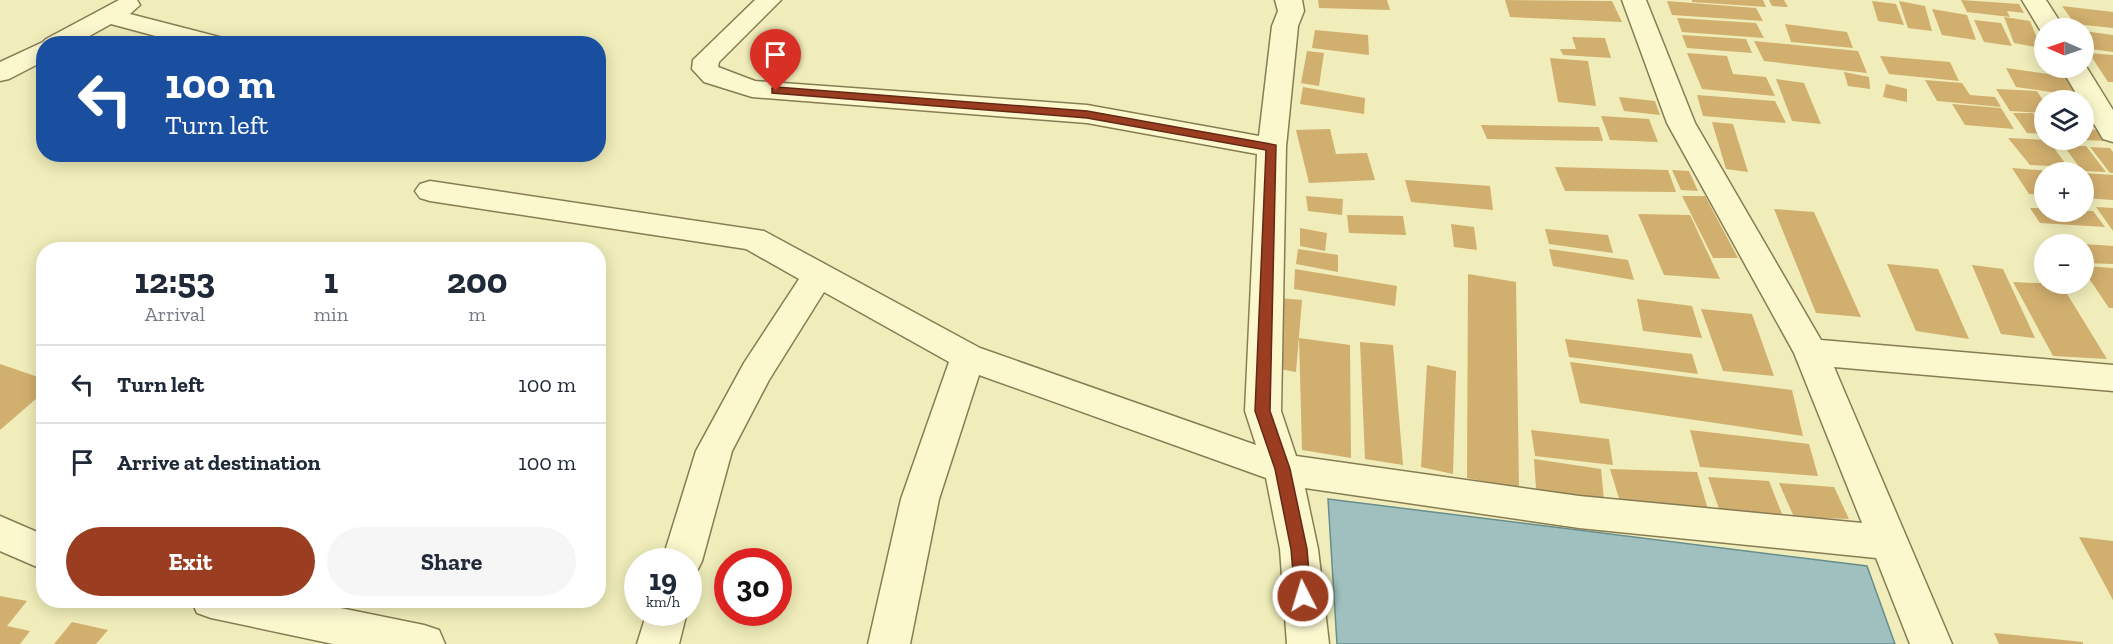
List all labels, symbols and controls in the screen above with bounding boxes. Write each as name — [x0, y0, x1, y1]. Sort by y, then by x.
north arrow — [2034, 18, 2094, 78]
map controls — [2034, 18, 2094, 294]
pin — [750, 29, 801, 91]
icon: arrive — [759, 38, 792, 71]
text: 100 m — [165, 58, 275, 109]
icon: left — [66, 60, 144, 138]
button: layers — [2034, 90, 2094, 150]
text: Turn left — [165, 109, 268, 141]
button: + — [2034, 162, 2094, 222]
button: − — [2034, 234, 2094, 294]
text: 12:53 — [135, 259, 215, 302]
text: 1 — [324, 259, 338, 302]
text: 200 — [447, 259, 507, 302]
text: Arrival — [145, 302, 205, 326]
text: min — [314, 302, 348, 326]
text: m — [468, 302, 486, 326]
icon: left — [66, 368, 99, 401]
text: Turn left — [117, 371, 204, 398]
text: 100 m — [518, 371, 576, 398]
icon: arrive — [66, 446, 99, 479]
text: Arrive at destination — [117, 449, 320, 476]
text: 100 m — [518, 449, 576, 476]
button: Exit — [66, 527, 315, 596]
button: Share — [327, 527, 576, 596]
speed limit sign: 30 — [714, 548, 792, 626]
text: 19 — [649, 562, 677, 598]
position arrow — [1271, 564, 1335, 628]
text: km/h — [646, 593, 680, 611]

